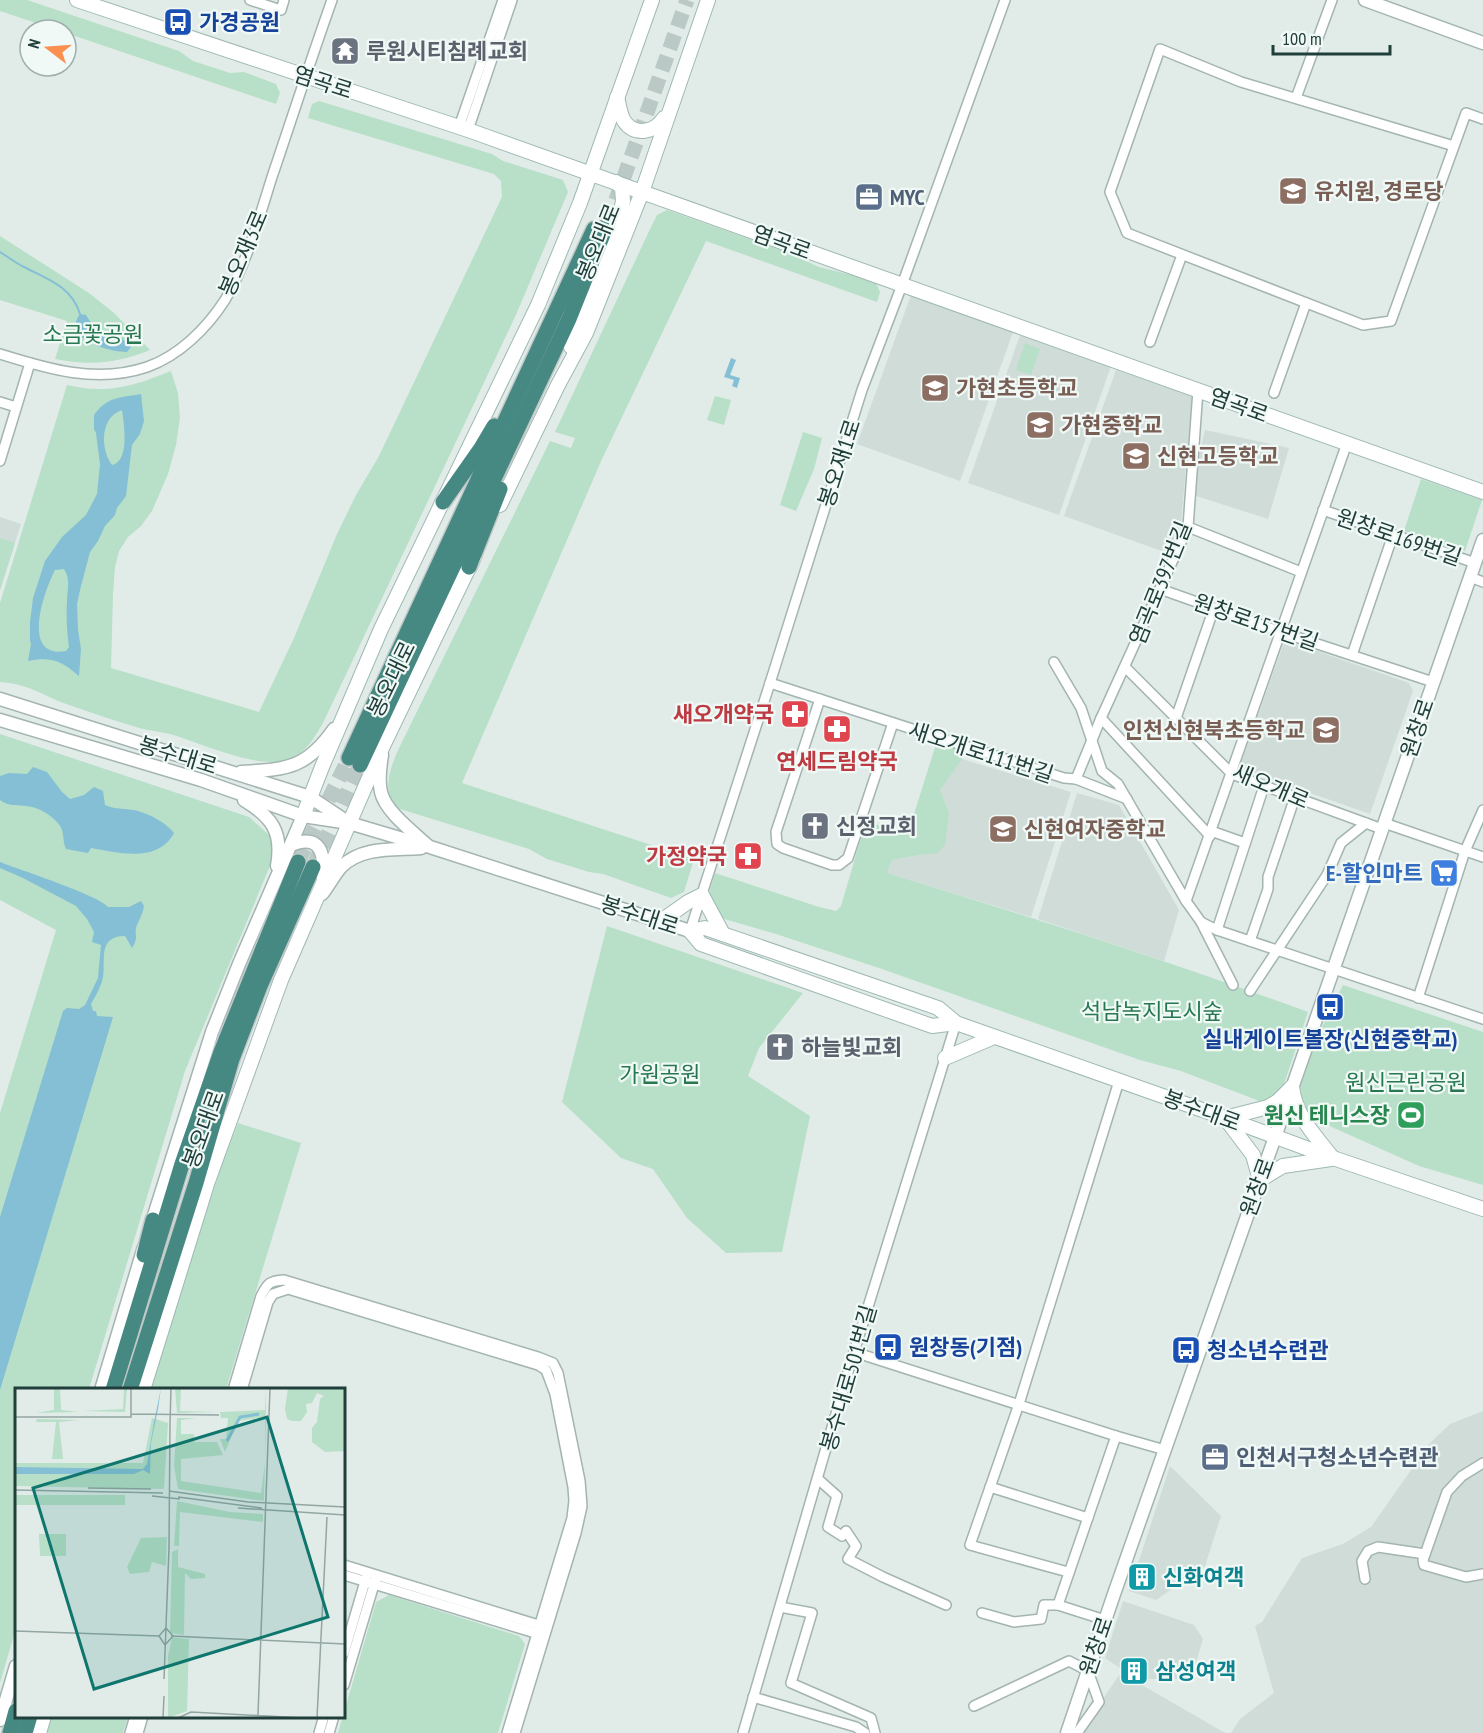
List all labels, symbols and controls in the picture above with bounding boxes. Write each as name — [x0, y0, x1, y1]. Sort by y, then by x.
bus stop icon: 가경공원 — [162, 6, 194, 38]
place label: 가경공원 — [199, 8, 280, 36]
north arrow — [18, 18, 78, 78]
scale bar — [1273, 18, 1390, 56]
text: 100 m — [1282, 27, 1322, 50]
temple icon: 루원시티침례교회 — [329, 35, 361, 67]
text: N — [23, 37, 44, 51]
place label: 루원시티침례교회 — [366, 37, 528, 65]
street label: 염곡로 — [290, 59, 356, 105]
school or university icon: 유치원, 경로당 — [1277, 175, 1309, 207]
place label: 유치원, 경로당 — [1314, 177, 1443, 205]
office icon: MYC — [853, 181, 885, 213]
place label: MYC — [890, 183, 925, 211]
street label: 봉오대로 — [570, 199, 626, 285]
street label: 봉오재3로 — [212, 206, 274, 300]
street label: 염곡로 — [749, 218, 815, 266]
park label: 소금꽃공원 — [42, 320, 144, 348]
school or university icon: 가현초등학교 — [919, 372, 951, 404]
place label: 가현초등학교 — [956, 374, 1077, 402]
street label: 염곡로 — [1206, 381, 1272, 429]
school or university icon: 가현중학교 — [1024, 409, 1056, 441]
place label: 가현중학교 — [1061, 411, 1162, 439]
street label: 봉오재1로 — [812, 415, 866, 511]
school or university icon: 신현고등학교 — [1120, 440, 1152, 472]
place label: 신현고등학교 — [1157, 442, 1278, 470]
street label: 원창로169번길 — [1333, 502, 1465, 572]
street label: 염곡로397번길 — [1123, 517, 1197, 649]
street label: 원창로157번길 — [1190, 587, 1322, 657]
street label: 봉오대로 — [361, 636, 421, 722]
street label: 원창로 — [1394, 695, 1440, 761]
pharmacy icon: 새오개약국 — [779, 698, 811, 730]
place label: 새오개약국 — [673, 700, 774, 728]
pharmacy icon: 연세드림약국 — [821, 713, 853, 745]
school or university icon: 인천신현북초등학교 — [1310, 714, 1342, 746]
street label: 새오개로111번길 — [905, 715, 1057, 789]
place label: 인천신현북초등학교 — [1123, 716, 1305, 744]
street label: 봉수대로 — [135, 730, 221, 780]
place label: 연세드림약국 — [776, 747, 898, 775]
street label: 새오개로 — [1228, 757, 1314, 815]
church icon: 신정교회 — [799, 810, 831, 842]
place label: 신정교회 — [836, 812, 917, 840]
school or university icon: 신현여자중학교 — [987, 813, 1019, 845]
place label: 신현여자중학교 — [1024, 815, 1166, 843]
pharmacy icon: 가정약국 — [732, 840, 764, 872]
place label: 가정약국 — [646, 842, 727, 870]
supermarket icon: E-할인마트 — [1428, 857, 1460, 889]
place label: E-할인마트 — [1326, 859, 1423, 887]
street label: 봉수대로 — [597, 889, 683, 941]
bus stop icon: 실내게이트볼장(신현중학교) — [1314, 991, 1346, 1023]
park label: 석남녹지도시숲 — [1081, 997, 1223, 1025]
place label: 실내게이트볼장(신현중학교) — [1202, 1025, 1458, 1053]
church icon: 하늘빛교회 — [764, 1031, 796, 1063]
place label: 하늘빛교회 — [801, 1033, 902, 1061]
park label: 가원공원 — [620, 1060, 700, 1088]
park label: 원신근린공원 — [1345, 1068, 1467, 1096]
street label: 봉수대로 — [1159, 1083, 1245, 1137]
street label: 봉오대로 — [176, 1086, 230, 1172]
sports icon: 원신 테니스장 — [1395, 1099, 1427, 1131]
place label: 원신 테니스장 — [1264, 1101, 1390, 1129]
street label: 원창로 — [1233, 1154, 1281, 1220]
street label: 봉수대로501번길 — [814, 1301, 882, 1455]
bus stop icon: 원창동(기점) — [872, 1331, 904, 1363]
place label: 원창동(기점) — [909, 1333, 1022, 1361]
bus stop icon: 청소년수련관 — [1170, 1334, 1202, 1366]
place label: 청소년수련관 — [1207, 1336, 1328, 1364]
inset map — [15, 1388, 345, 1718]
office icon: 인천서구청소년수련관 — [1199, 1441, 1231, 1473]
place label: 인천서구청소년수련관 — [1236, 1443, 1438, 1471]
building icon: 신화여객 — [1126, 1561, 1158, 1593]
place label: 신화여객 — [1163, 1563, 1244, 1591]
street label: 원창로 — [1073, 1613, 1119, 1679]
building icon: 삼성여객 — [1118, 1655, 1150, 1687]
place label: 삼성여객 — [1155, 1657, 1236, 1685]

